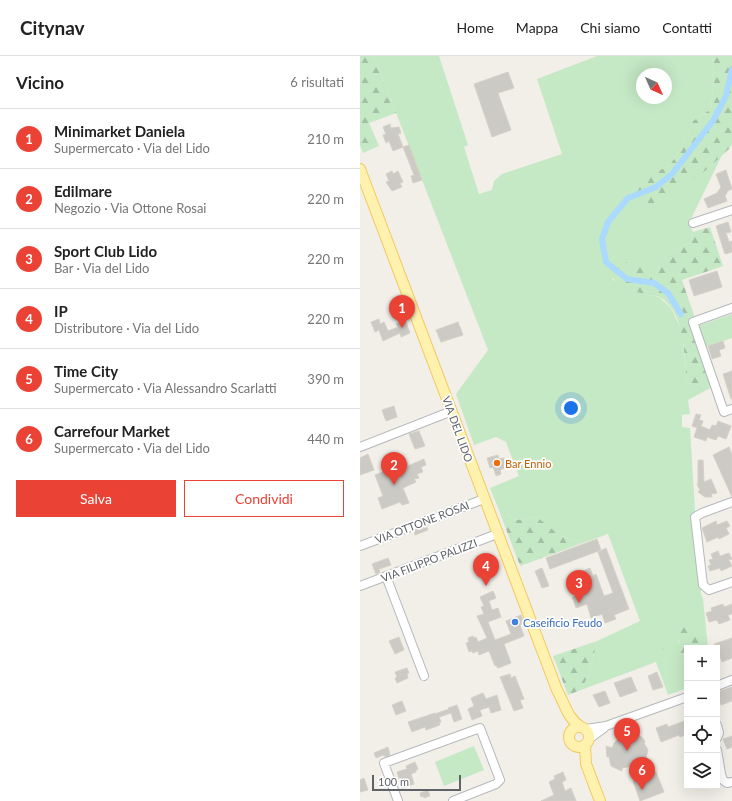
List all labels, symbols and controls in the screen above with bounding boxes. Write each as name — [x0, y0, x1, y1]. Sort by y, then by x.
text: Citynav — [20, 16, 85, 39]
text: Home — [457, 19, 494, 36]
text: Mappa — [516, 19, 558, 36]
text: Chi siamo — [580, 19, 640, 36]
text: Contatti — [662, 19, 712, 36]
north arrow — [636, 68, 672, 104]
text: Vicino — [16, 72, 64, 93]
text: 6 risultati — [290, 74, 344, 90]
text: Minimarket Daniela — [54, 122, 185, 140]
text: 1 — [25, 131, 33, 147]
text: 210 m — [307, 131, 344, 147]
text: Supermercato · Via del Lido — [54, 140, 210, 156]
text: Edilmare — [54, 182, 112, 200]
text: 2 — [25, 191, 33, 207]
text: 220 m — [307, 191, 344, 207]
text: Negozio · Via Ottone Rosai — [54, 200, 206, 216]
text: Sport Club Lido — [54, 242, 157, 260]
text: 3 — [25, 251, 33, 267]
text: 220 m — [307, 251, 344, 267]
text: Bar · Via del Lido — [54, 260, 150, 276]
pin: 1 — [389, 295, 415, 328]
text: IP — [54, 302, 68, 320]
text: 4 — [25, 311, 33, 327]
text: 220 m — [307, 311, 344, 327]
text: Distributore · Via del Lido — [54, 320, 199, 336]
text: Time City — [54, 362, 118, 380]
text: 5 — [25, 371, 33, 387]
text: 390 m — [307, 371, 344, 387]
text: Supermercato · Via Alessandro Scarlatti — [54, 380, 277, 396]
street label: VIA DEL LIDO — [440, 394, 476, 464]
your location — [561, 398, 581, 418]
text: Carrefour Market — [54, 422, 170, 440]
text: 6 — [25, 431, 33, 447]
text: 440 m — [307, 431, 344, 447]
text: Supermercato · Via del Lido — [54, 440, 210, 456]
pin: 2 — [381, 452, 407, 485]
place label: Bar Ennio — [505, 457, 551, 470]
marker: Bar Ennio — [492, 458, 502, 468]
button: Salva — [16, 480, 176, 517]
button: Condividi — [184, 480, 344, 517]
street label: VIA OTTONE ROSAI — [373, 498, 471, 546]
street label: VIA FILIPPO PALIZZI — [379, 536, 479, 584]
pin: 4 — [473, 553, 499, 586]
pin: 3 — [566, 570, 592, 603]
place label: Caseificio Feudo — [523, 616, 602, 629]
marker: Caseificio Feudo — [510, 617, 520, 627]
map controls — [684, 645, 720, 789]
button: + — [684, 645, 720, 681]
button: − — [684, 681, 720, 717]
button: locate — [684, 717, 720, 753]
pin: 5 — [614, 718, 640, 751]
button: layers — [684, 753, 720, 789]
pin: 6 — [629, 757, 655, 790]
scale bar — [372, 773, 461, 792]
text: 100 m — [378, 775, 409, 788]

